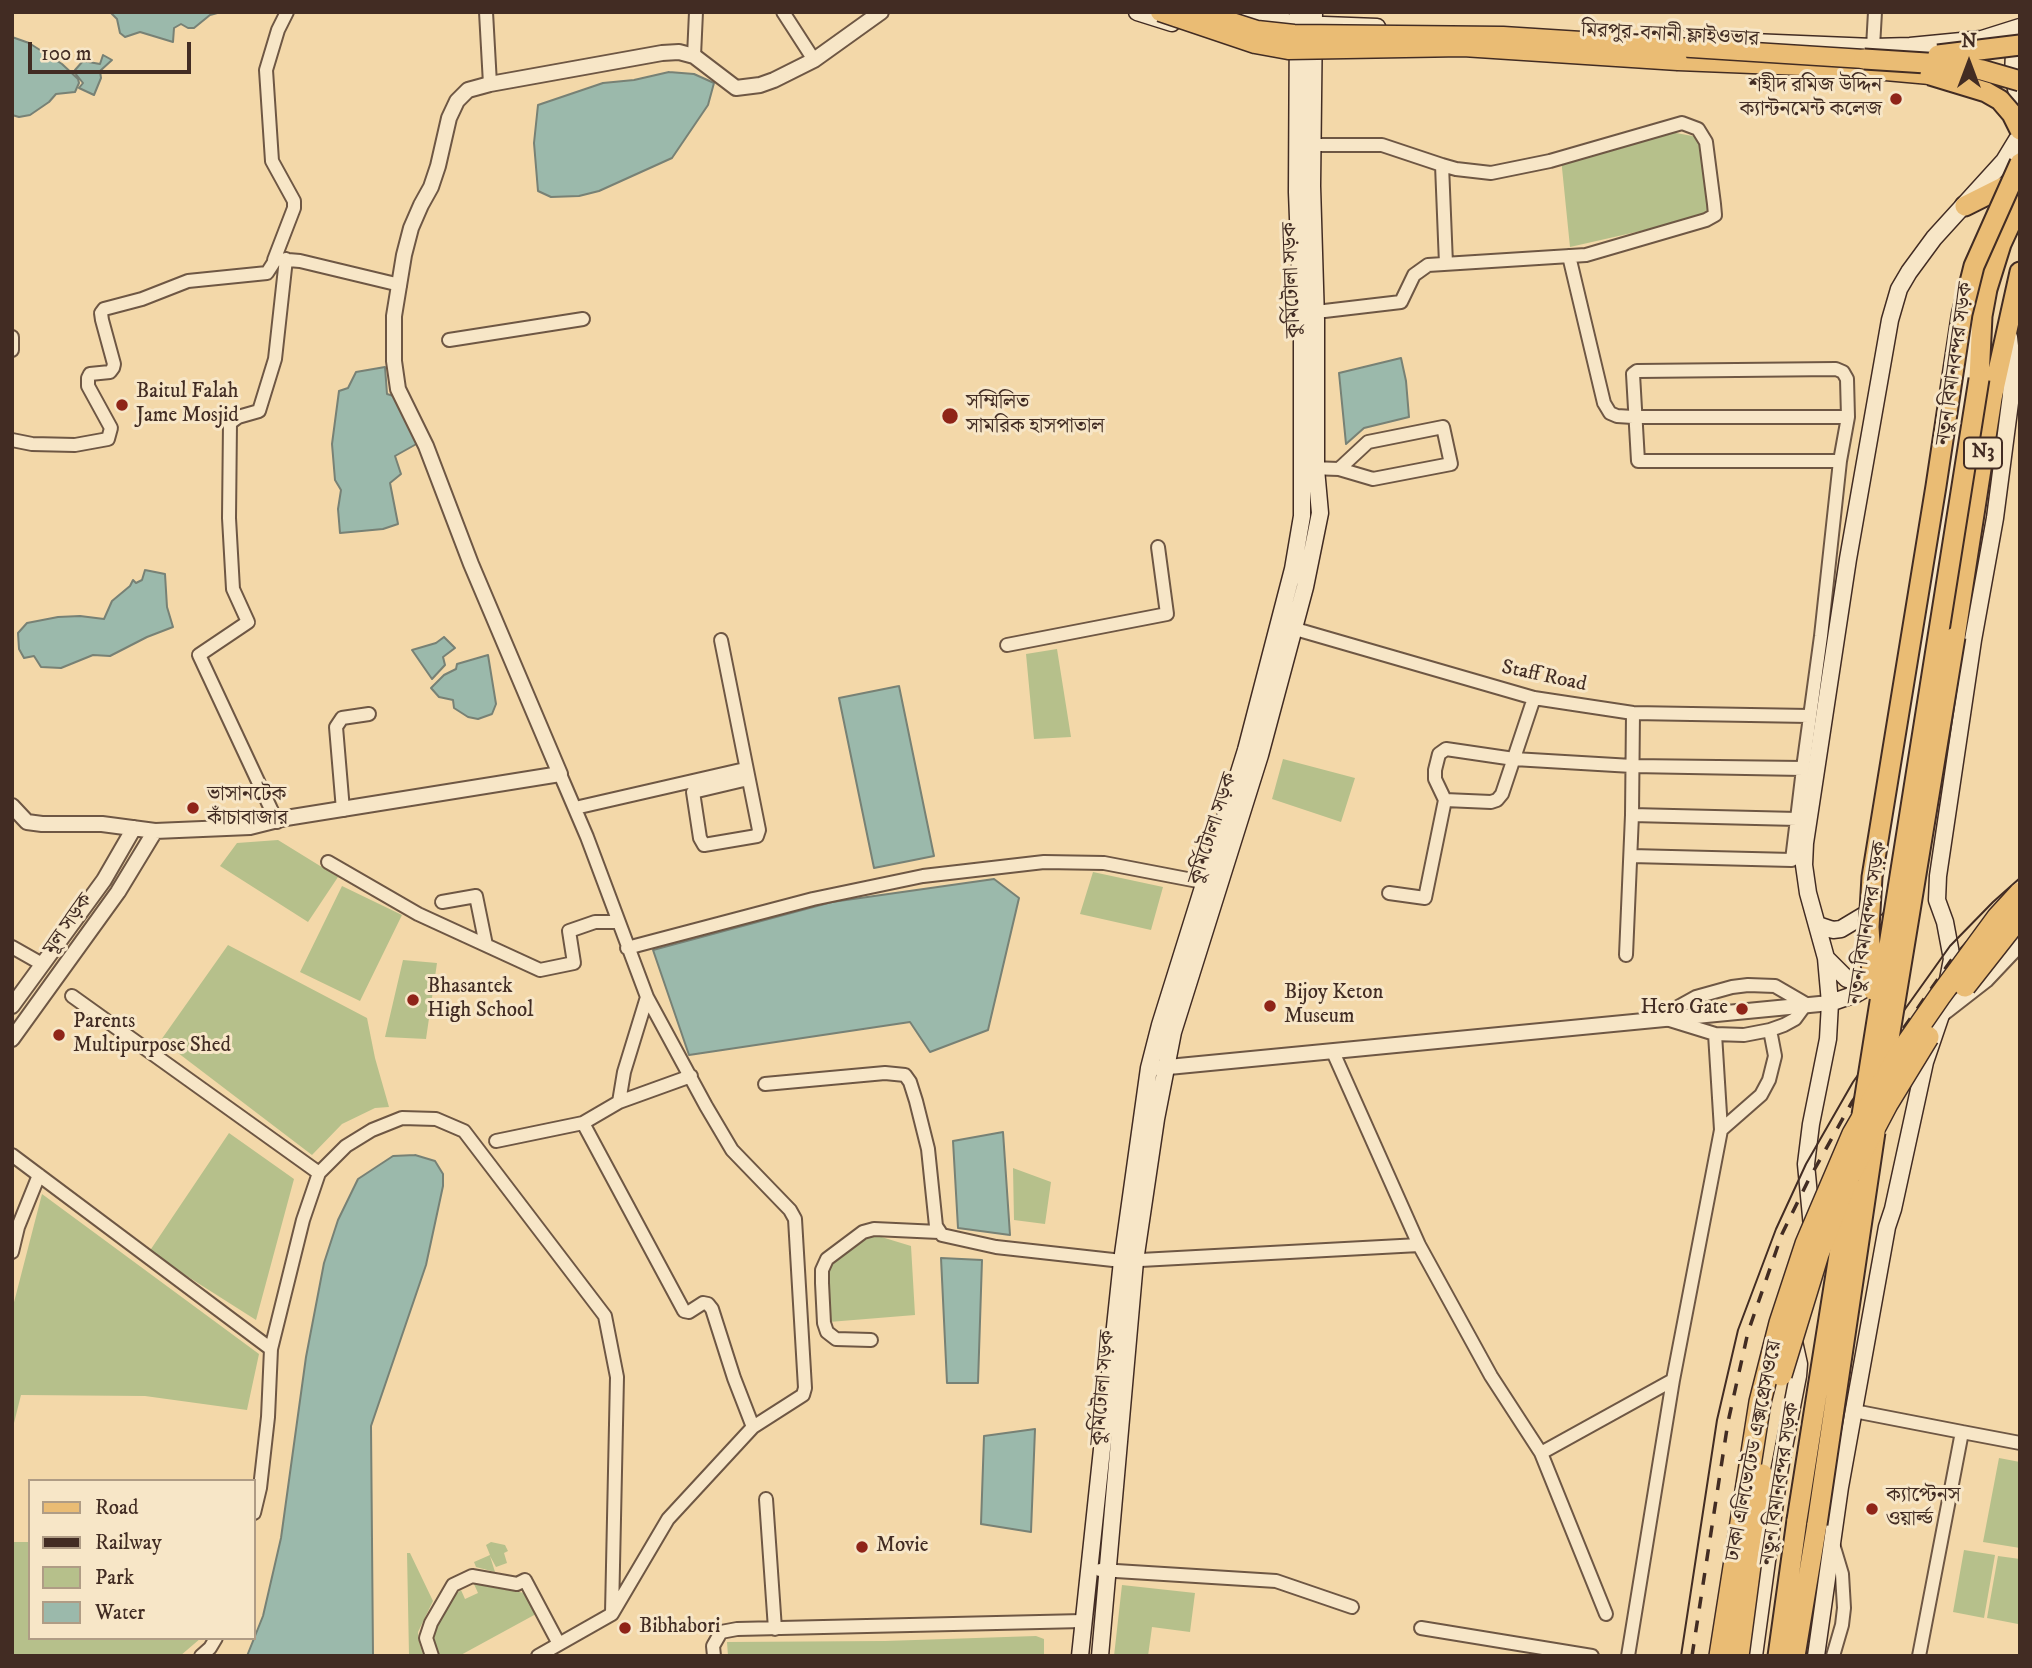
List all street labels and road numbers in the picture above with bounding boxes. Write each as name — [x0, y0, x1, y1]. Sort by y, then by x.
street label: মিরপুর-বনানী ফ্লাইওভার — [1581, 19, 1759, 53]
street label: কুর্মিটোলা সড়ক — [1278, 222, 1308, 338]
street label: নতুন বিমানবন্দর সড়ক — [1932, 281, 1980, 447]
road number: N3 — [1964, 437, 2002, 468]
street label: Staff Road — [1499, 656, 1589, 698]
street label: কুর্মিটোলা সড়ক — [1184, 770, 1244, 888]
street label: নতুন বিমানবন্দর সড়ক — [1844, 840, 1894, 1006]
street label: মূল সড়ক — [39, 889, 99, 961]
street label: কুর্মিটোলা সড়ক — [1086, 1329, 1122, 1447]
street label: ঢাকা এলিভেটেড এক্সপ্রেসওয়ে — [1721, 1339, 1789, 1563]
street label: নতুন বিমানবন্দর সড়ক — [1756, 1401, 1806, 1567]

